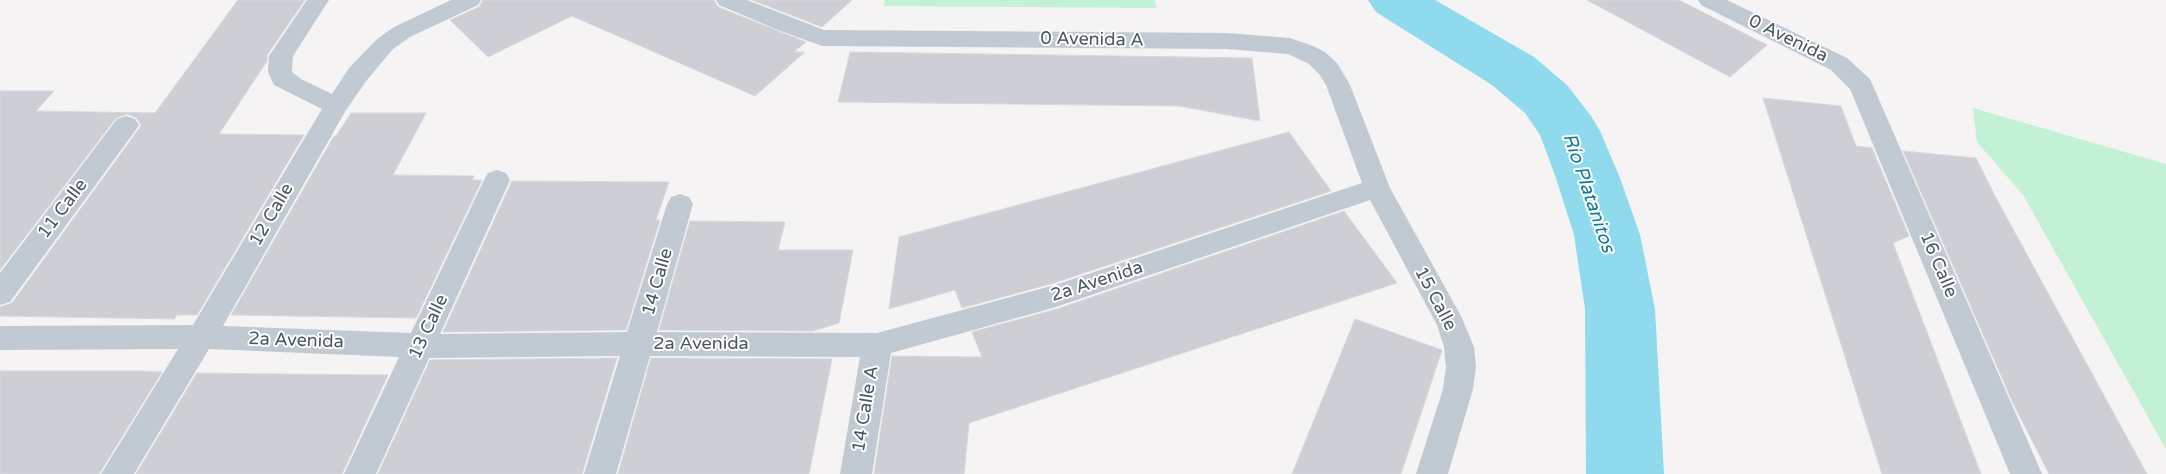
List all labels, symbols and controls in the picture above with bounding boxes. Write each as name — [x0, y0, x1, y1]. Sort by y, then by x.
street label: 0 Avenida — [1745, 11, 1831, 67]
street label: 0 Avenida A — [1040, 28, 1144, 52]
water label: Río Platanitos — [1557, 130, 1619, 256]
street label: 11 Calle — [34, 175, 92, 243]
street label: 12 Calle — [245, 180, 299, 250]
street label: 16 Calle — [1915, 229, 1961, 301]
street label: 14 Calle — [638, 246, 678, 318]
street label: 2a Avenida — [1048, 257, 1146, 307]
street label: 15 Calle — [1409, 263, 1461, 335]
street label: 13 Calle — [405, 291, 453, 363]
street label: 2a Avenida — [248, 329, 344, 353]
street label: 2a Avenida — [653, 333, 749, 355]
street label: 14 Calle A — [849, 364, 883, 454]

